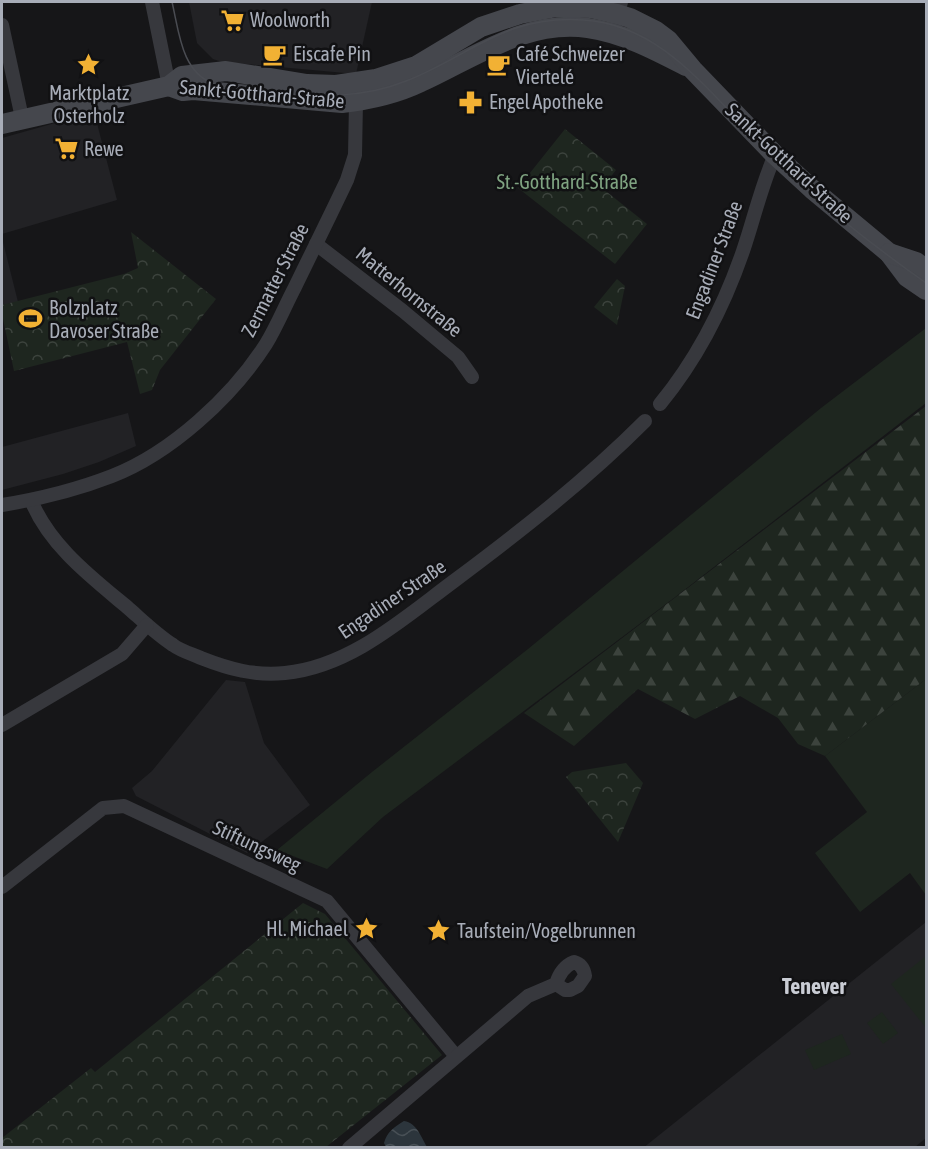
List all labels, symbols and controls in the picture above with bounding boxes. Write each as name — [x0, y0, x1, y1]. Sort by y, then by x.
supermarket icon: Woolworth — [219, 7, 245, 33]
place label: Woolworth — [250, 8, 330, 31]
cafe icon: Eiscafe Pin — [262, 41, 288, 67]
place label: Eiscafe Pin — [293, 42, 371, 65]
place label: Café Schweizer Viertelé — [516, 42, 626, 88]
place icon: Marktplatz Osterholz — [76, 52, 102, 78]
cafe icon: Café Schweizer Viertelé — [485, 52, 511, 78]
street label: Sankt-Gotthard-Straße — [179, 75, 345, 112]
place label: Marktplatz Osterholz — [49, 81, 129, 127]
pharmacy icon: Engel Apotheke — [458, 89, 484, 115]
place label: Engel Apotheke — [489, 90, 603, 113]
street label: Sankt-Gotthard-Straße — [721, 98, 858, 227]
supermarket icon: Rewe — [53, 136, 79, 162]
place label: Rewe — [84, 137, 124, 160]
park label: St.-Gotthard-Straße — [496, 170, 638, 193]
street label: Engadiner Straße — [680, 198, 747, 322]
street label: Zermatter Straße — [236, 219, 313, 340]
street label: Matterhornstraße — [352, 242, 467, 341]
place label: Bolzplatz Davoser Straße — [49, 296, 159, 342]
sports icon: Bolzplatz Davoser Straße — [18, 306, 44, 332]
street label: Engadiner Straße — [334, 554, 450, 643]
street label: Stiftungsweg — [210, 815, 305, 876]
place icon: Hl. Michael — [353, 916, 379, 942]
place label: Hl. Michael — [266, 917, 349, 940]
place icon: Taufstein/Vogelbrunnen — [426, 918, 452, 944]
place label: Taufstein/Vogelbrunnen — [457, 919, 636, 942]
district label: Tenever — [782, 973, 847, 999]

